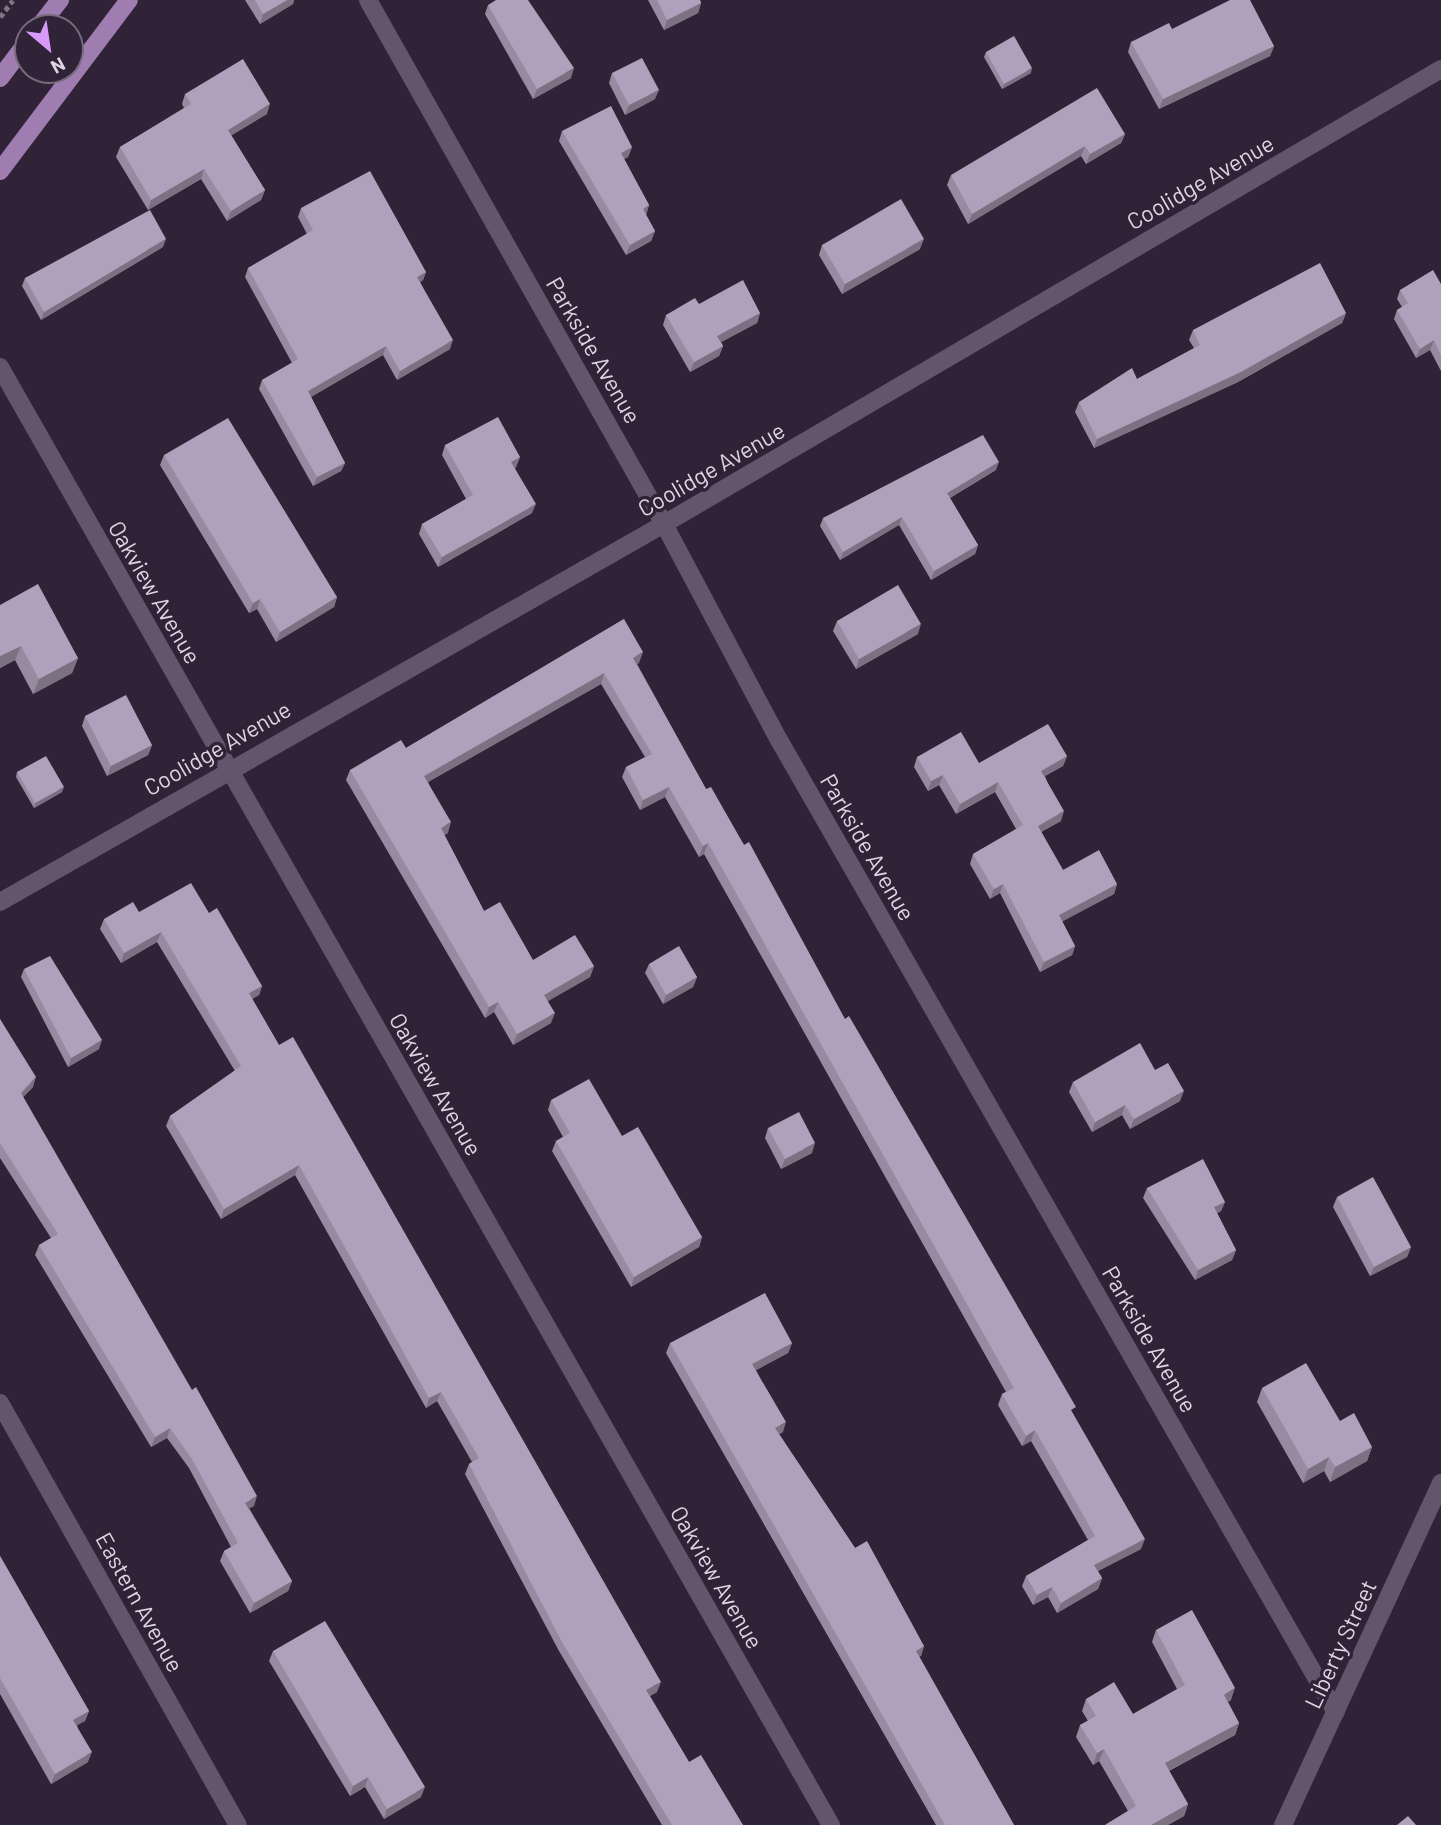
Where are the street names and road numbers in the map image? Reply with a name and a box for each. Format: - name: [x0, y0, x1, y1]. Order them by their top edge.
- street label: Coolidge Avenue: [1122, 129, 1278, 235]
- street label: Parkside Avenue: [541, 272, 647, 428]
- street label: Coolidge Avenue: [633, 416, 789, 522]
- street label: Oakview Avenue: [103, 516, 207, 668]
- street label: Coolidge Avenue: [139, 695, 295, 801]
- street label: Parkside Avenue: [815, 769, 921, 925]
- street label: Oakview Avenue: [384, 1008, 488, 1160]
- street label: Parkside Avenue: [1097, 1261, 1203, 1417]
- street label: Oakview Avenue: [665, 1501, 769, 1653]
- street label: Eastern Avenue: [90, 1527, 190, 1677]
- street label: Liberty Street: [1298, 1575, 1382, 1713]

